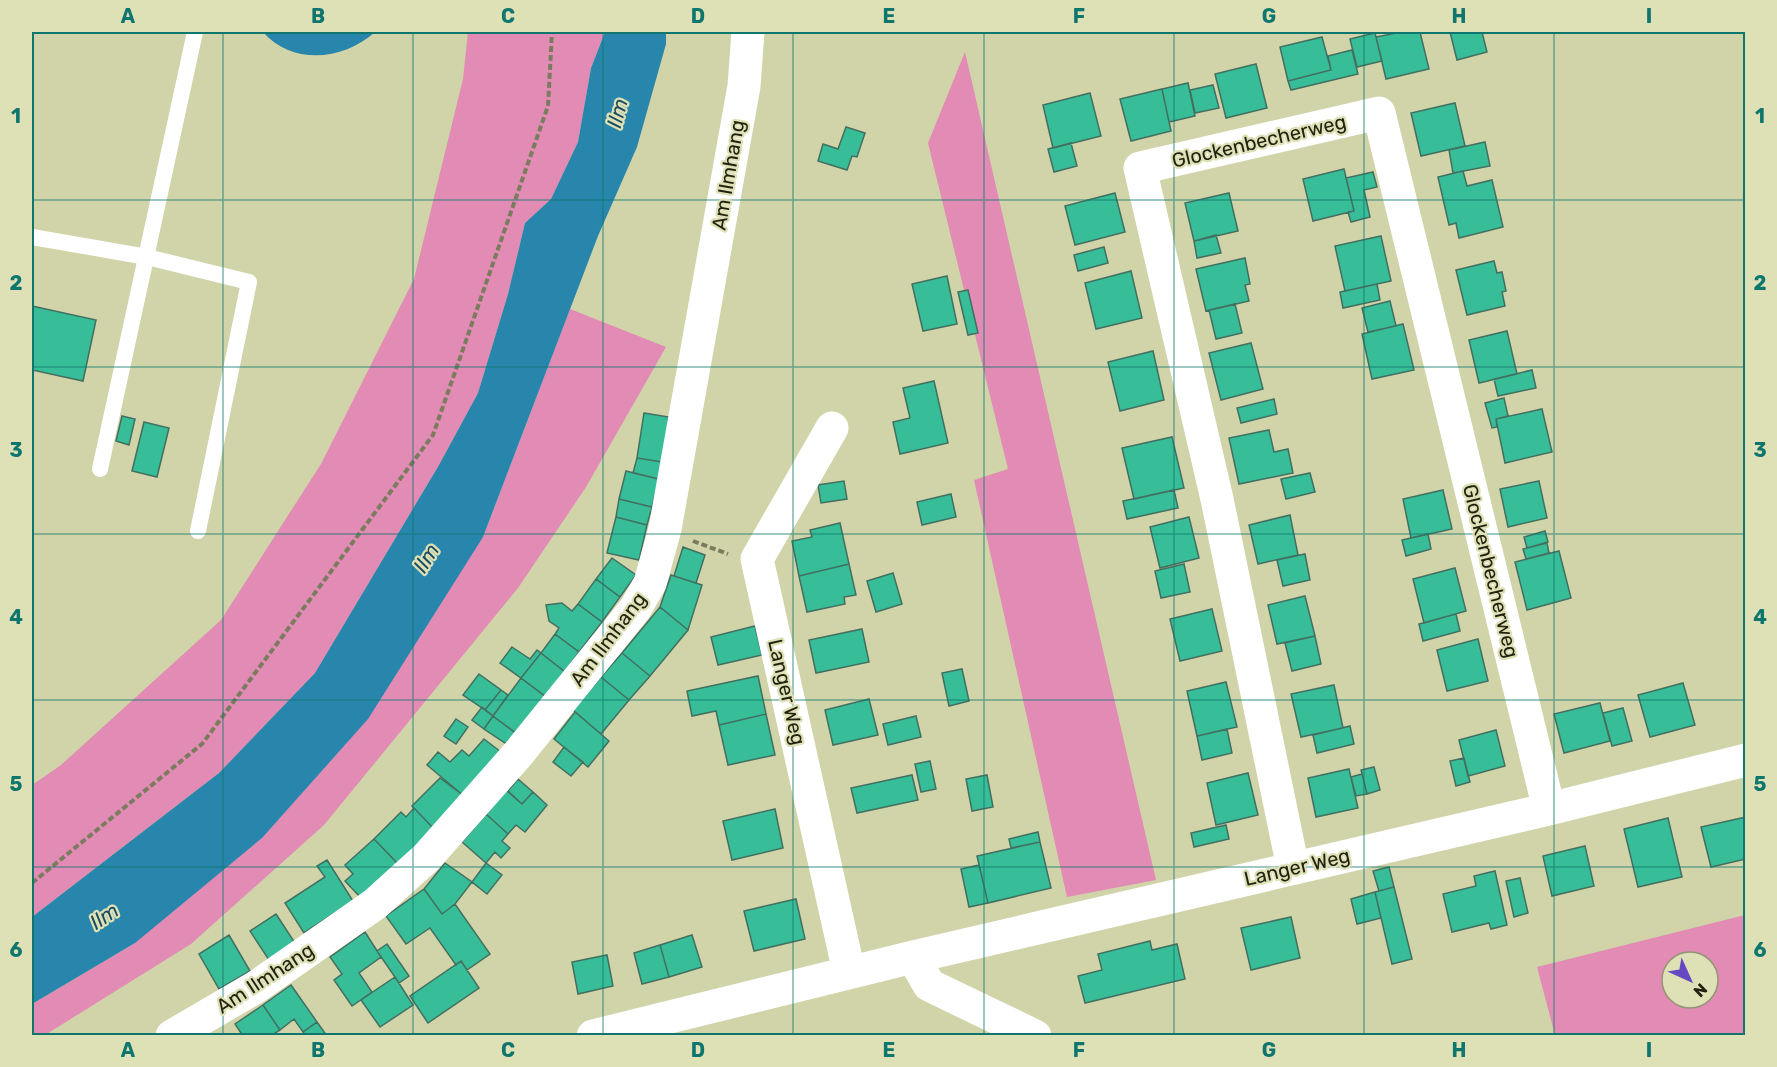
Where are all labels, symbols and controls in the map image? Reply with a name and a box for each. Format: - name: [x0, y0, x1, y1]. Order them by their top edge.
- text: A: [121, 4, 136, 28]
- text: B: [311, 4, 325, 28]
- text: C: [501, 4, 515, 28]
- text: D: [691, 4, 705, 28]
- text: E: [883, 4, 895, 28]
- text: F: [1073, 4, 1085, 28]
- text: G: [1262, 4, 1276, 28]
- text: H: [1452, 4, 1466, 28]
- text: I: [1646, 4, 1652, 28]
- water label: Ilm: [601, 95, 633, 131]
- text: 1: [11, 104, 21, 128]
- text: 1: [1755, 104, 1765, 128]
- street label: Glockenbecherweg: [1169, 109, 1349, 173]
- street label: Am Ilmhang: [707, 118, 749, 232]
- text: 2: [10, 271, 23, 295]
- text: 2: [1754, 271, 1767, 295]
- text: 3: [9, 438, 23, 462]
- text: 3: [1753, 438, 1767, 462]
- street label: Glockenbecherweg: [1458, 482, 1524, 660]
- water label: Ilm: [408, 539, 444, 577]
- street label: Am Ilmhang: [565, 587, 651, 691]
- text: 4: [9, 605, 23, 629]
- text: 4: [1753, 605, 1767, 629]
- street label: Langer Weg: [763, 637, 811, 747]
- text: 5: [10, 772, 23, 796]
- text: 5: [1754, 772, 1767, 796]
- street label: Langer Weg: [1242, 843, 1352, 891]
- water label: Ilm: [85, 897, 123, 935]
- text: 6: [9, 938, 23, 962]
- street label: Am Ilmhang: [212, 938, 318, 1018]
- text: 6: [1753, 938, 1767, 962]
- north arrow: [1660, 950, 1720, 1010]
- text: N: [1689, 979, 1711, 1001]
- text: A: [121, 1038, 136, 1062]
- text: B: [311, 1038, 325, 1062]
- text: C: [501, 1038, 515, 1062]
- text: D: [691, 1038, 705, 1062]
- text: E: [883, 1038, 895, 1062]
- text: F: [1073, 1038, 1085, 1062]
- text: G: [1262, 1038, 1276, 1062]
- text: H: [1452, 1038, 1466, 1062]
- text: I: [1646, 1038, 1652, 1062]

